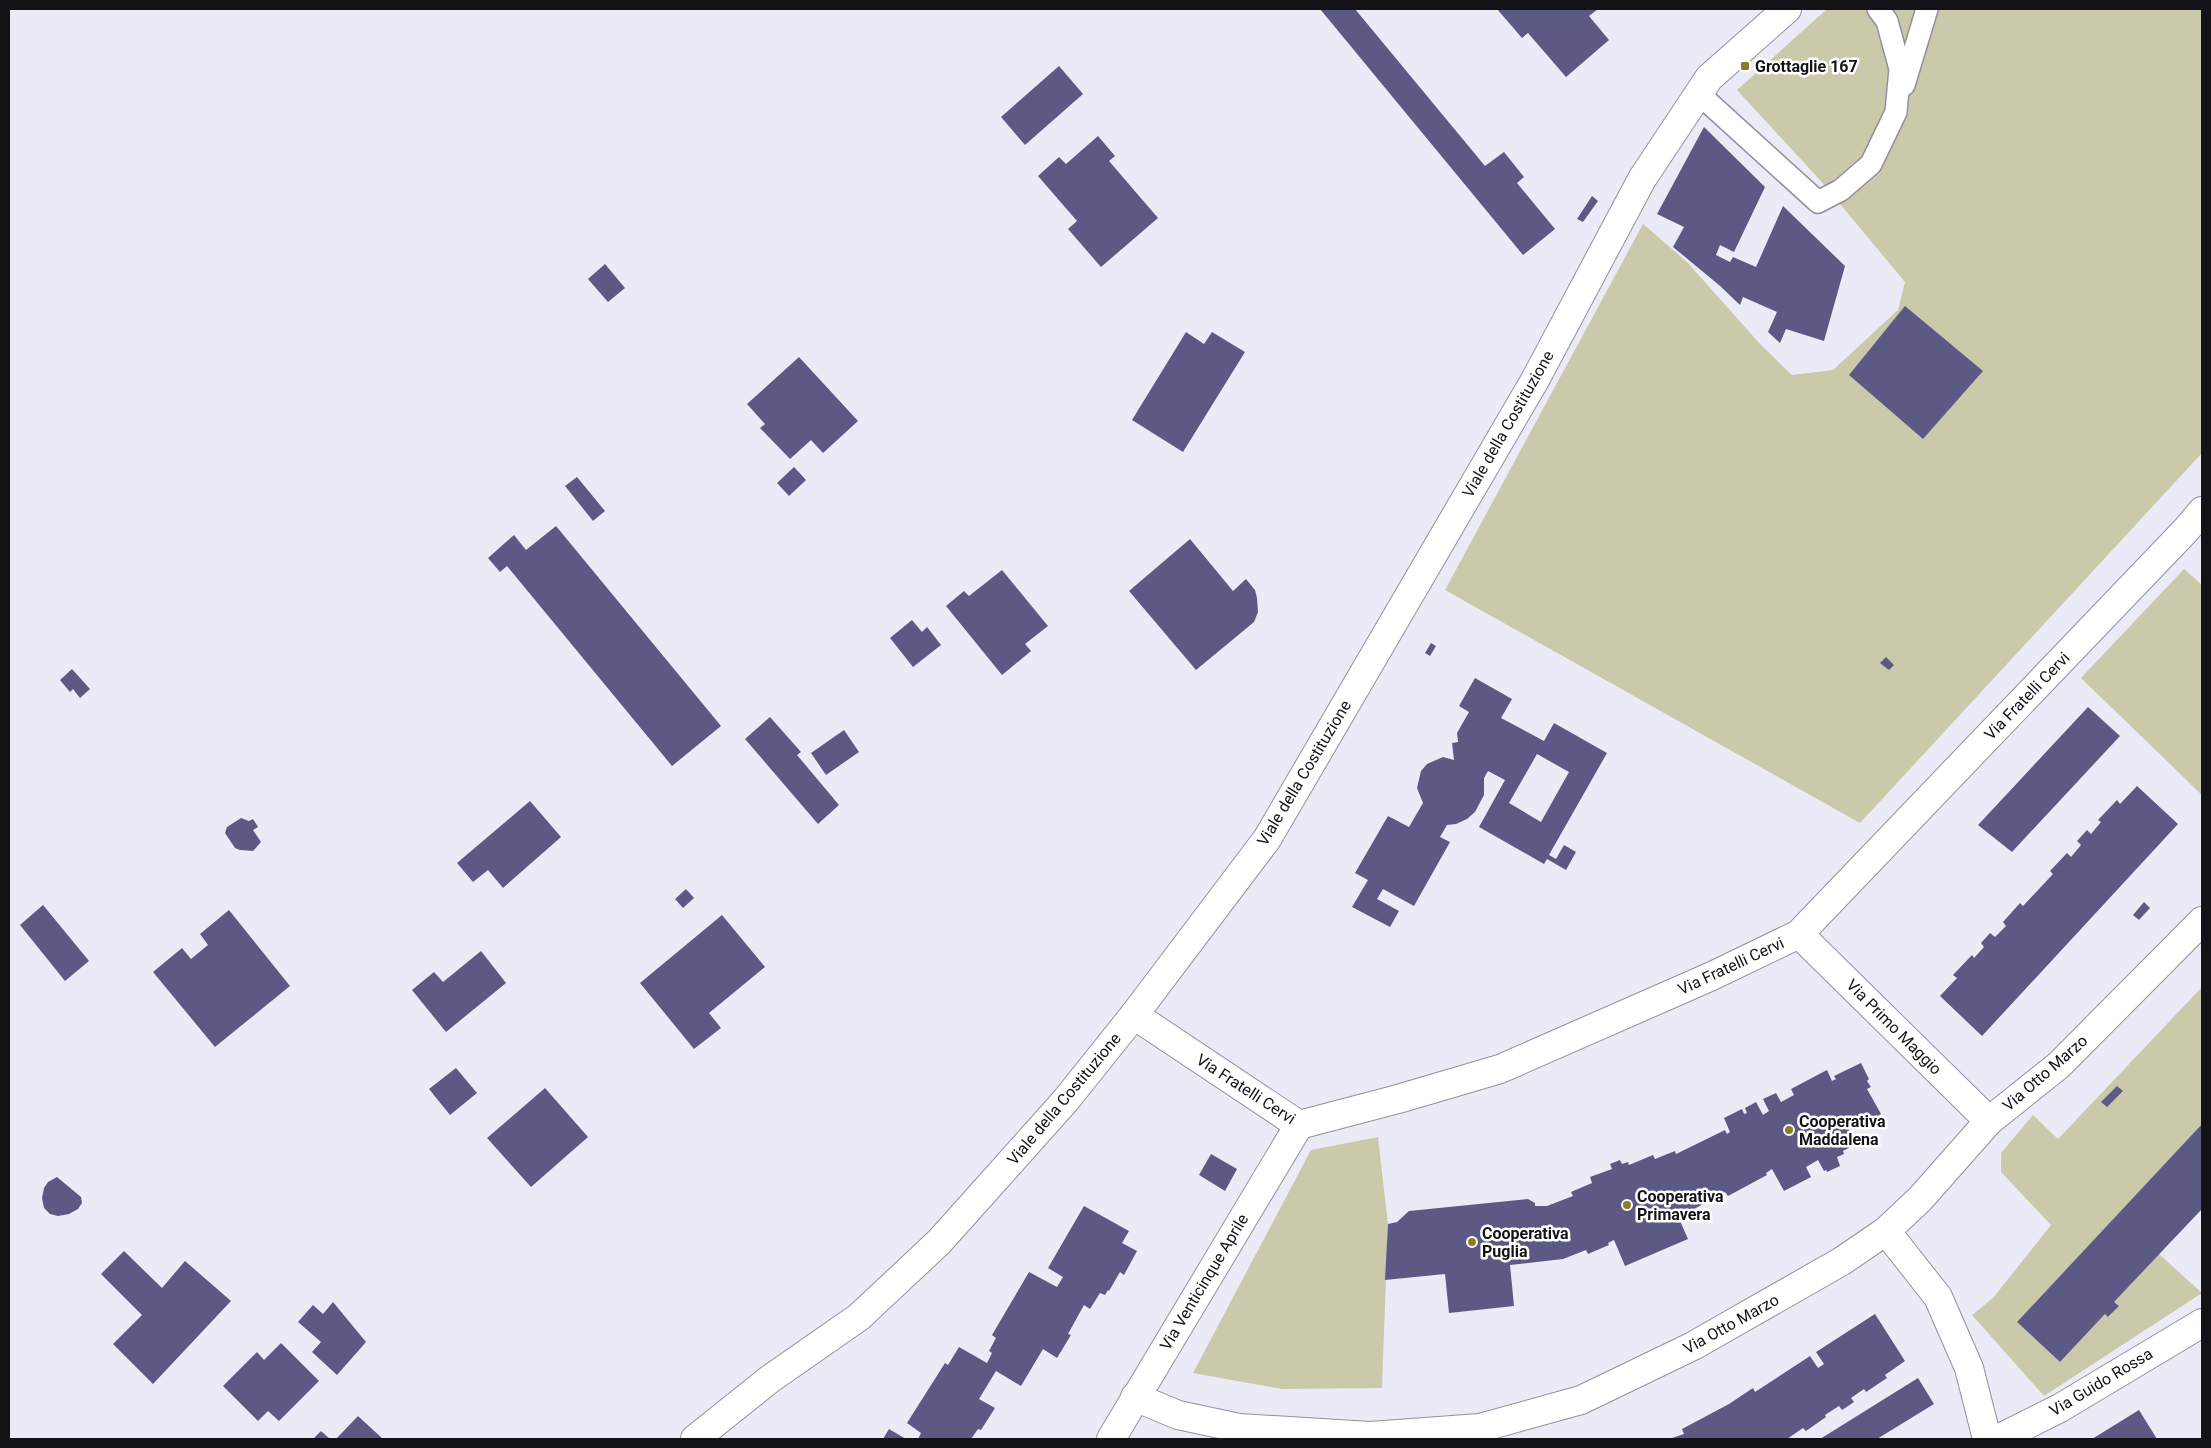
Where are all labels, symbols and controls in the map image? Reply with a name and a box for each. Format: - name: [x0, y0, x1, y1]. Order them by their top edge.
- place label: Grottaglie 167: [1755, 57, 1858, 76]
- marker: Grottaglie 167: [1739, 60, 1751, 72]
- street label: Viale della Costituzione: [1458, 347, 1558, 501]
- street label: Via Fratelli Cervi: [1980, 648, 2074, 744]
- street label: Viale della Costituzione: [1253, 697, 1355, 849]
- street label: Via Fratelli Cervi: [1675, 933, 1787, 999]
- street label: Via Primo Maggio: [1842, 975, 1946, 1079]
- street label: Viale della Costituzione: [1003, 1029, 1125, 1169]
- street label: Via Otto Marzo: [1999, 1031, 2091, 1115]
- street label: Via Fratelli Cervi: [1193, 1050, 1299, 1128]
- place label: Cooperativa Maddalena: [1799, 1112, 1886, 1149]
- marker: Cooperativa Maddalena: [1783, 1124, 1795, 1136]
- place label: Cooperativa Primavera: [1637, 1187, 1724, 1224]
- marker: Cooperativa Primavera: [1621, 1199, 1633, 1211]
- street label: Via Venticinque Aprile: [1156, 1210, 1252, 1354]
- place label: Cooperativa Puglia: [1482, 1224, 1569, 1261]
- marker: Cooperativa Puglia: [1466, 1236, 1478, 1248]
- street label: Via Otto Marzo: [1680, 1290, 1782, 1358]
- street label: Via Guido Rossa: [2046, 1344, 2156, 1420]

